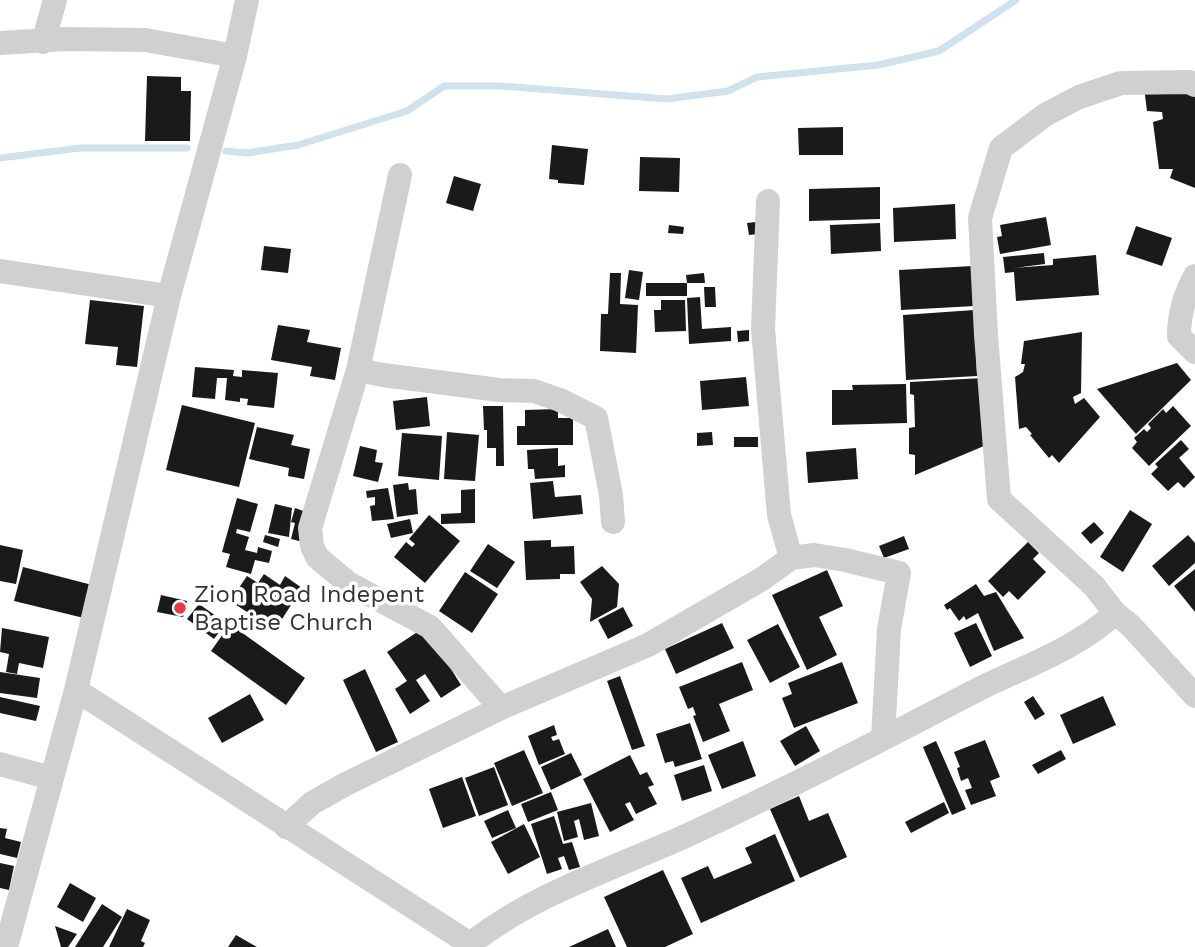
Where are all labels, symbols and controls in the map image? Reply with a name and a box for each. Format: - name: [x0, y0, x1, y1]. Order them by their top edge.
- place label: Zion Road Indepent Baptise Church: [194, 580, 424, 636]
- marker: Zion Road Indepent Baptise Church: [172, 600, 188, 616]

